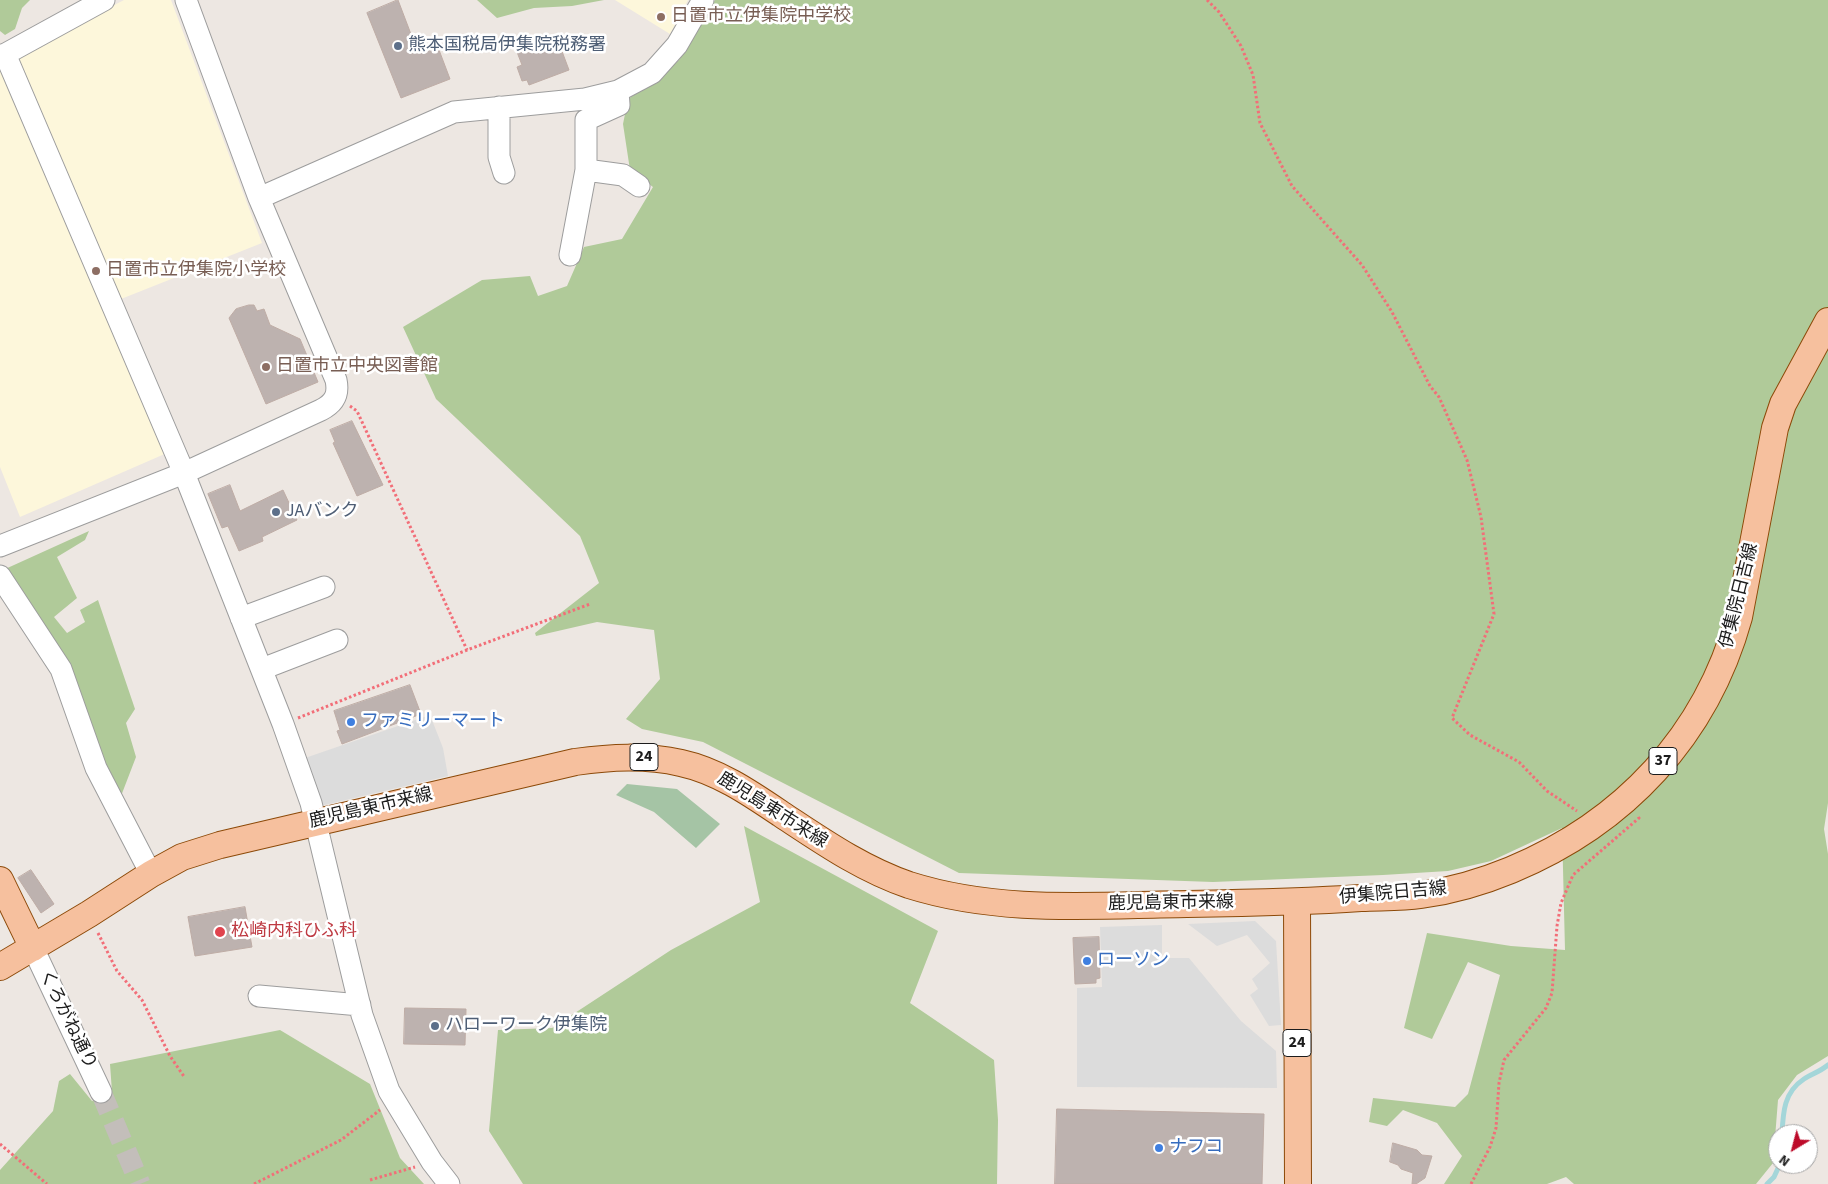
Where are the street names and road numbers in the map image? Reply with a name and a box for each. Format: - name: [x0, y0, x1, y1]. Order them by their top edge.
- street label: 伊集院日吉線: [1716, 541, 1764, 651]
- road number: 24: [630, 744, 658, 770]
- road number: 37: [1649, 748, 1677, 774]
- street label: 鹿児島東市来線: [713, 768, 831, 854]
- street label: 鹿児島東市来線: [307, 784, 435, 834]
- street label: 伊集院日吉線: [1338, 879, 1448, 909]
- street label: 鹿児島東市来線: [1108, 892, 1234, 916]
- street label: くろがね通り: [34, 967, 100, 1073]
- road number: 24: [1283, 1030, 1311, 1056]

